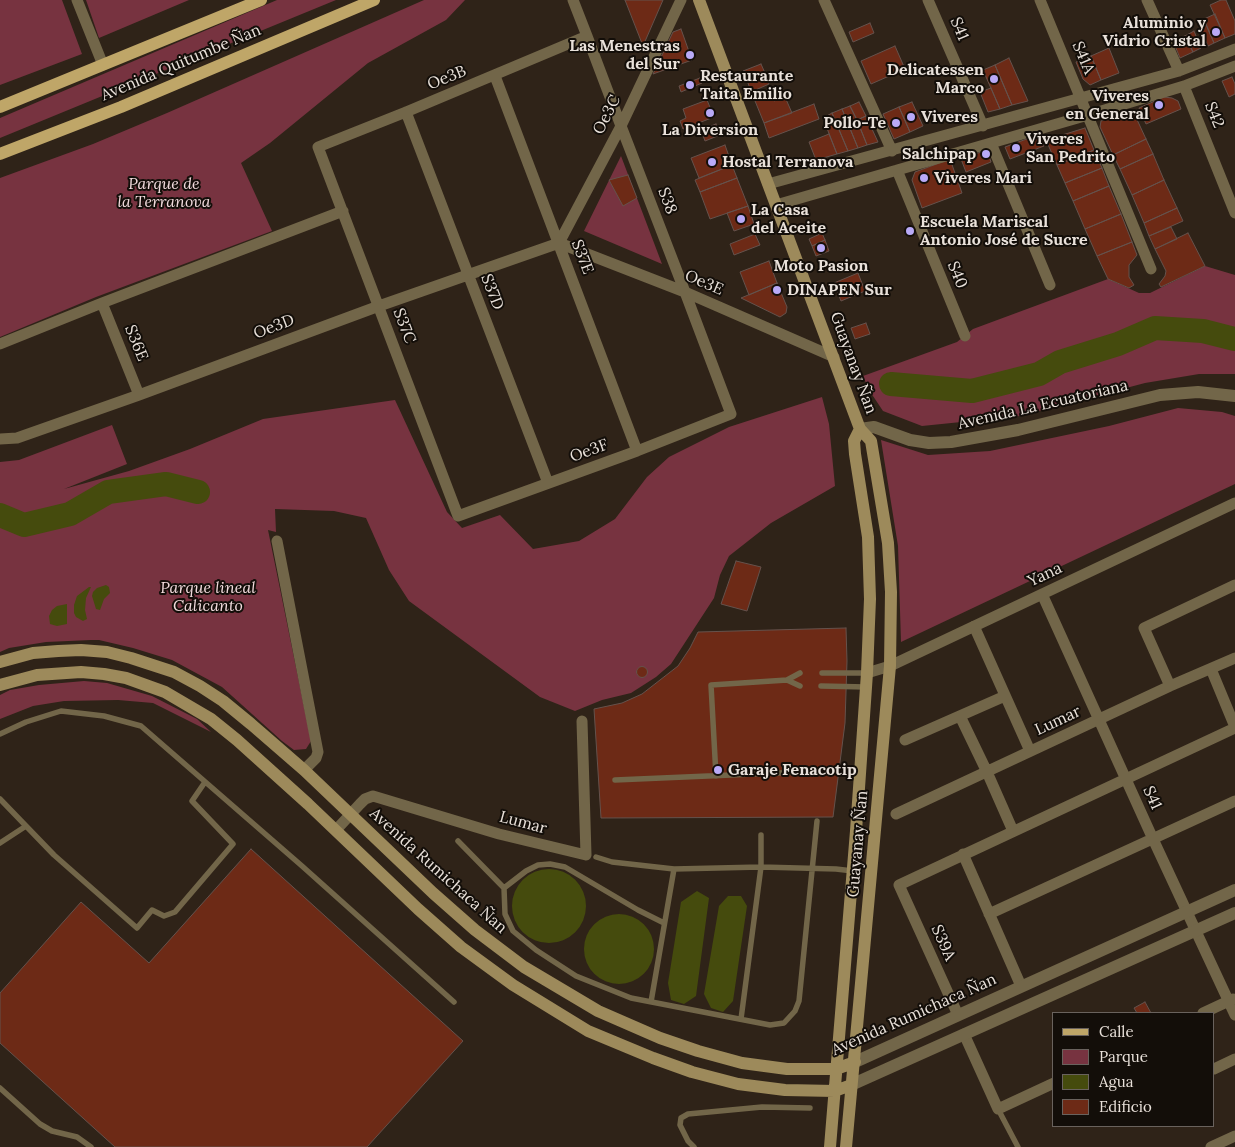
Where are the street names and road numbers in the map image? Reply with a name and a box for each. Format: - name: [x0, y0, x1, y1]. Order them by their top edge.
- street label: S41: [946, 14, 972, 44]
- street label: Avenida Quitumbe Ñan: [98, 21, 264, 105]
- street label: S41A: [1068, 39, 1098, 77]
- street label: Oe3B: [425, 62, 469, 94]
- street label: Oe3C: [589, 92, 625, 138]
- street label: S42: [1200, 99, 1228, 131]
- street label: S38: [653, 185, 681, 217]
- street label: S37E: [567, 237, 597, 277]
- street label: S40: [943, 259, 971, 291]
- street label: Oe3E: [682, 266, 726, 300]
- street label: S37D: [476, 271, 508, 313]
- street label: S37C: [389, 306, 419, 346]
- street label: Guayanay Ñan: [826, 309, 880, 417]
- street label: Oe3D: [251, 310, 297, 344]
- street label: S36E: [120, 322, 152, 364]
- street label: Avenida La Ecuatoriana: [956, 376, 1130, 434]
- street label: Oe3F: [567, 435, 611, 467]
- street label: Yana: [1025, 559, 1065, 591]
- street label: Lumar: [1032, 702, 1084, 740]
- street label: S41: [1138, 783, 1166, 813]
- street label: Guayanay Ñan: [844, 790, 872, 898]
- street label: Avenida Rumichaca Ñan: [365, 804, 511, 938]
- street label: Lumar: [497, 807, 549, 839]
- street label: S39A: [927, 922, 959, 964]
- street label: Avenida Rumichaca Ñan: [829, 970, 999, 1060]

